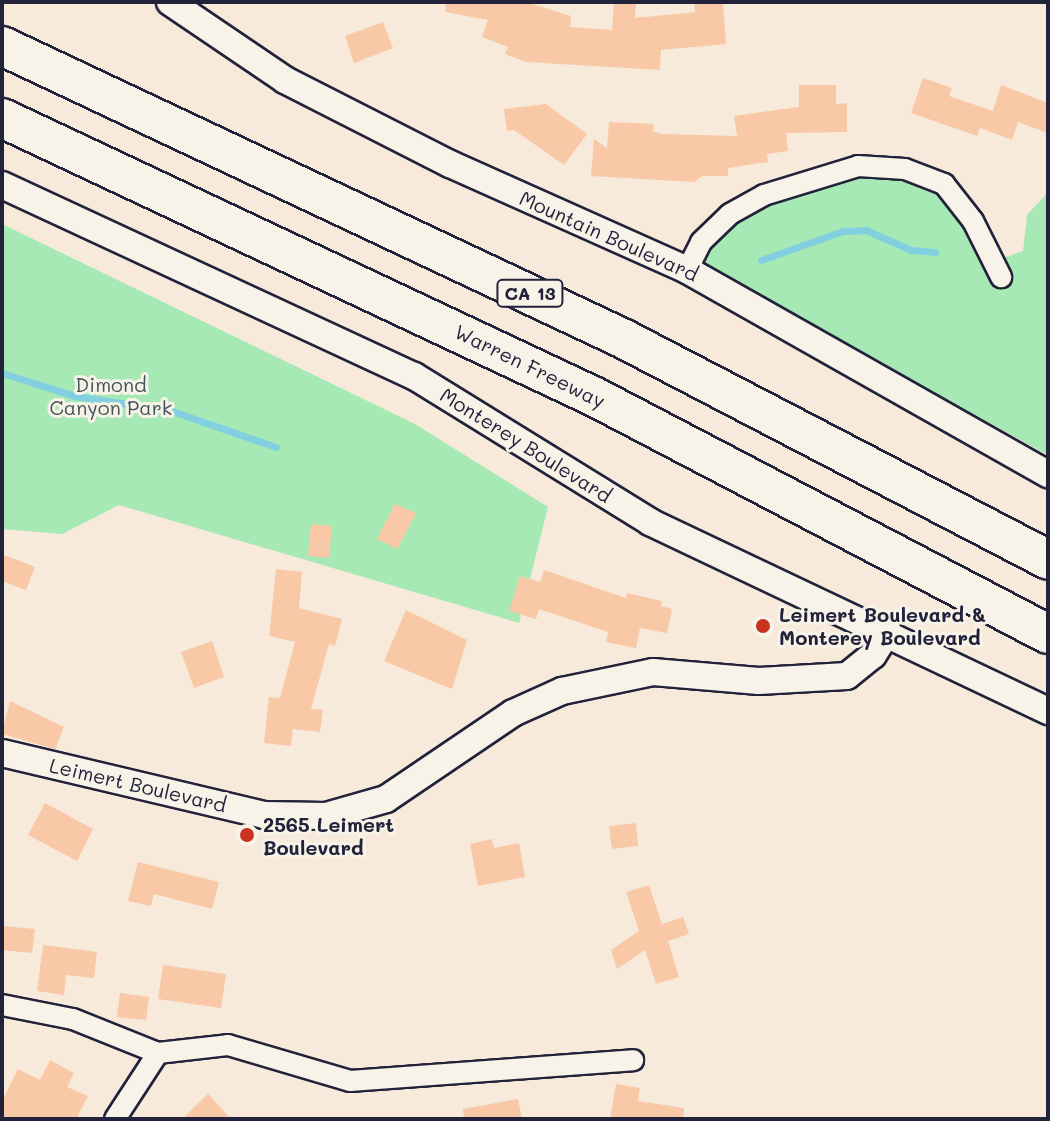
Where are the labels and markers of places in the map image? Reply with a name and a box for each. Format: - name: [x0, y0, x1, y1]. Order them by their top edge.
- place label: Leimert Boulevard & Monterey Boulevard: [779, 602, 986, 649]
- marker: Leimert Boulevard & Monterey Boulevard: [754, 617, 772, 635]
- place label: 2565 Leimert Boulevard: [263, 812, 394, 859]
- marker: 2565 Leimert Boulevard: [238, 826, 256, 844]

